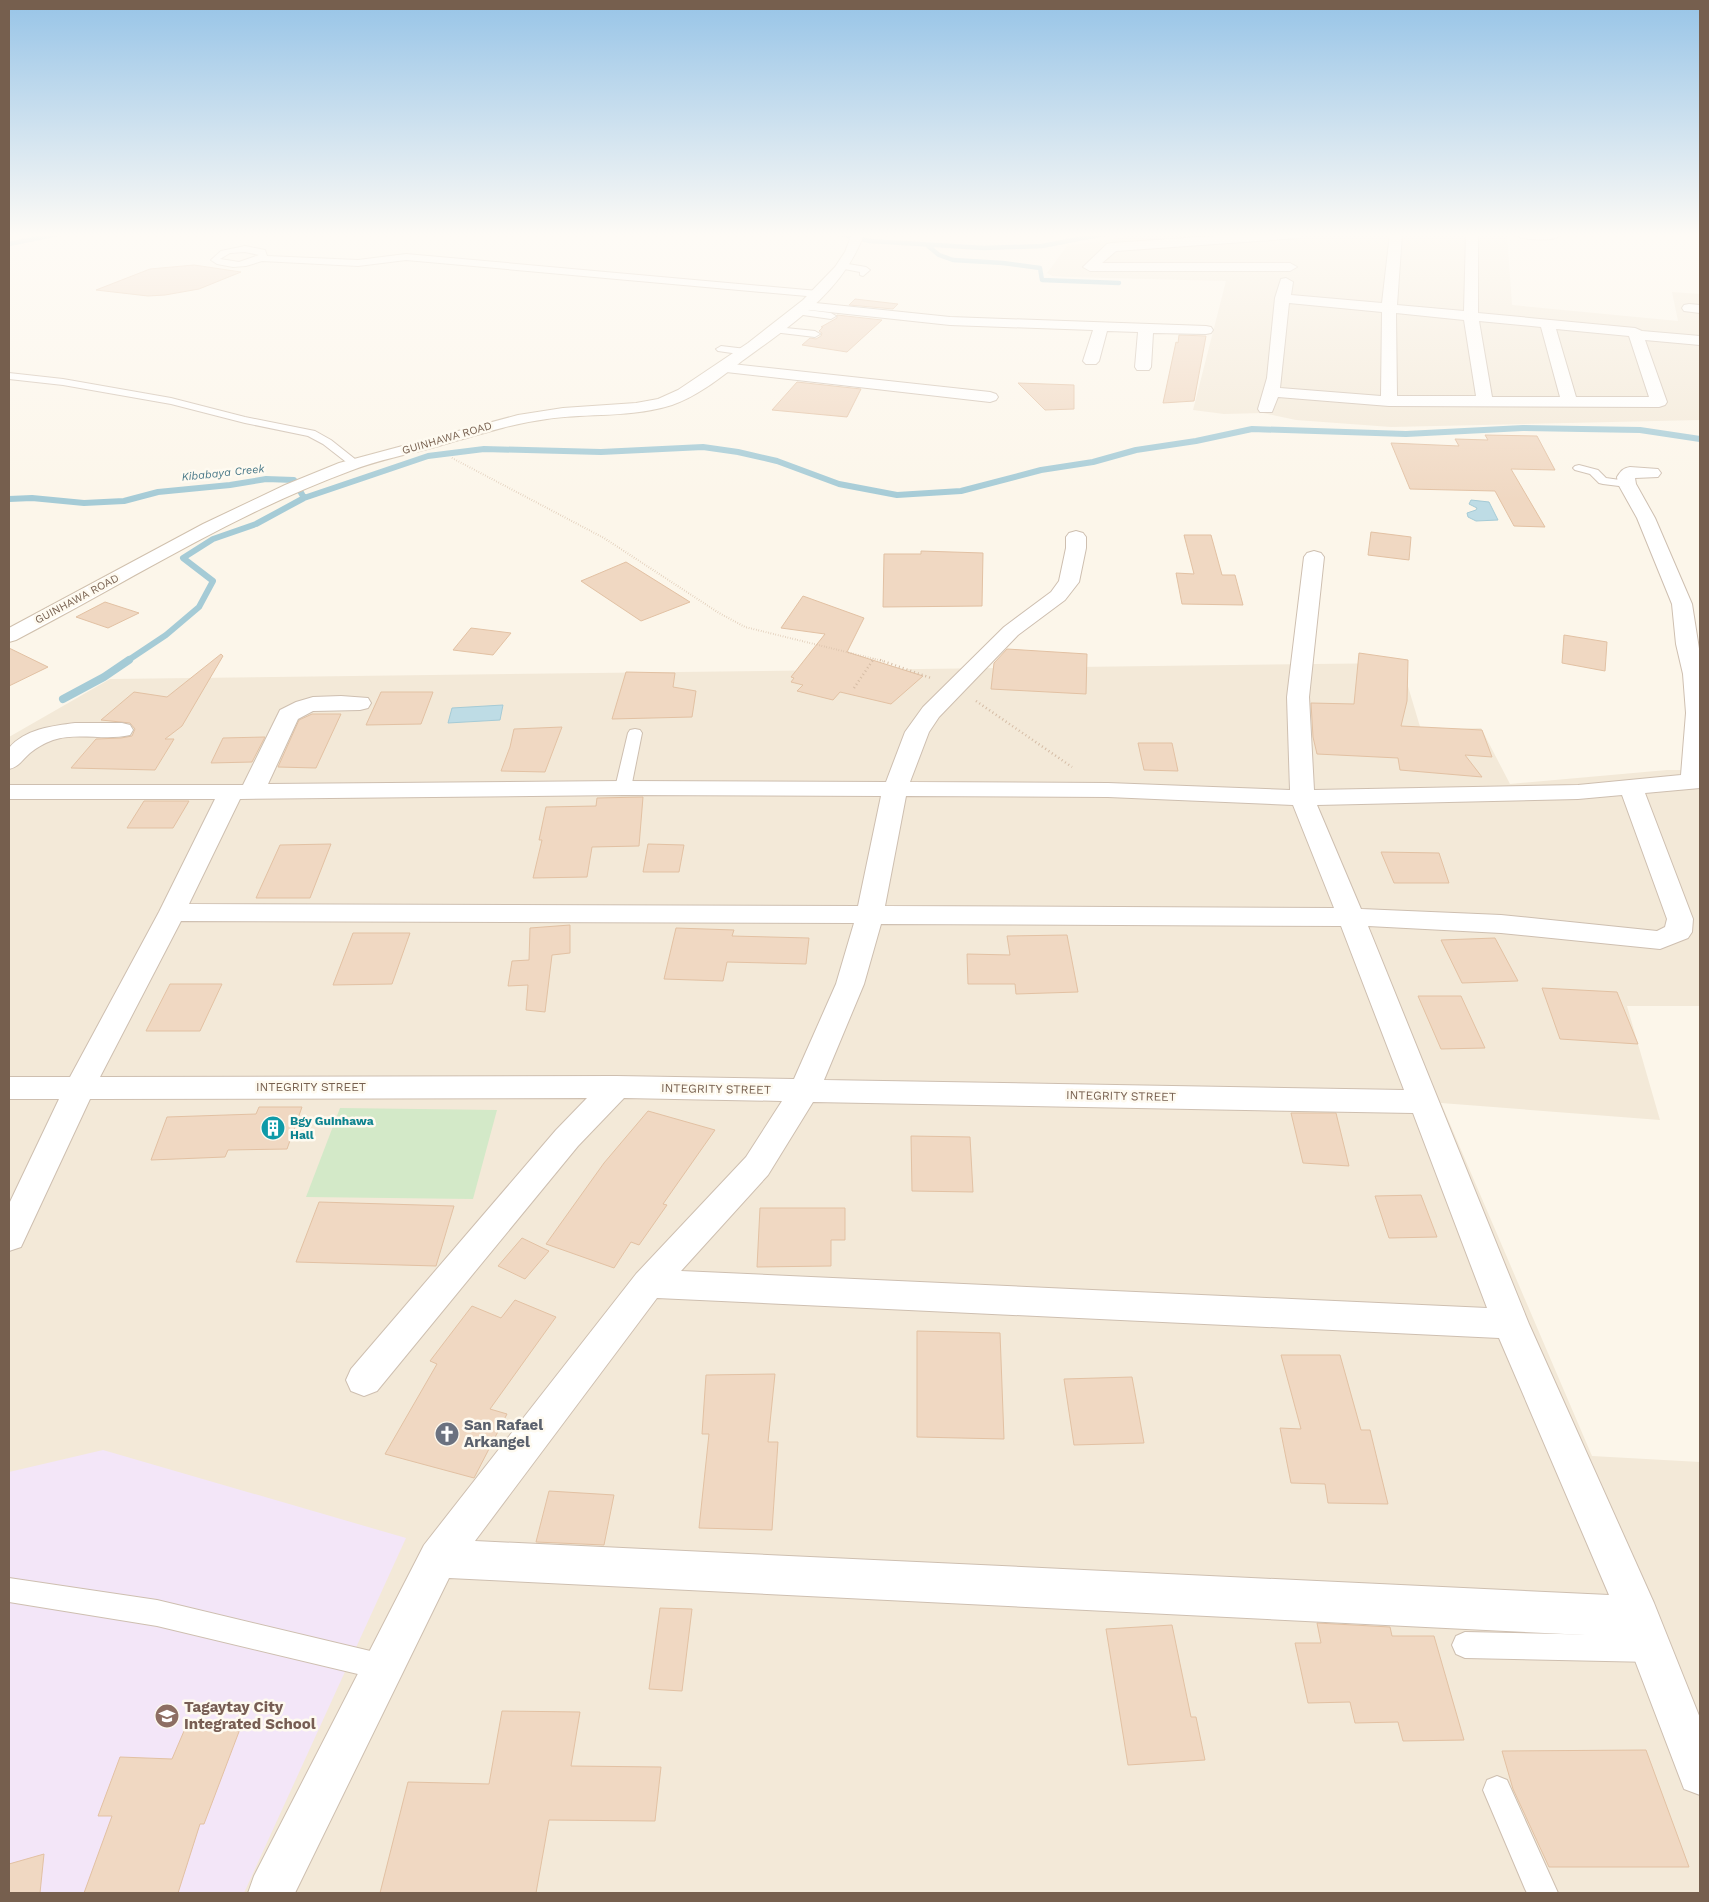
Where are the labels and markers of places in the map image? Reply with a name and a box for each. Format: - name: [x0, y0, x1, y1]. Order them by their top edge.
- place label: Bgy Guinhawa Hall: [290, 1114, 374, 1142]
- building icon: Bgy Guinhawa Hall: [260, 1115, 286, 1141]
- place label: San Rafael Arkangel: [464, 1416, 543, 1451]
- church icon: San Rafael Arkangel: [434, 1421, 460, 1447]
- place label: Tagaytay City Integrated School: [184, 1698, 316, 1733]
- school or university icon: Tagaytay City Integrated School: [154, 1703, 180, 1729]

